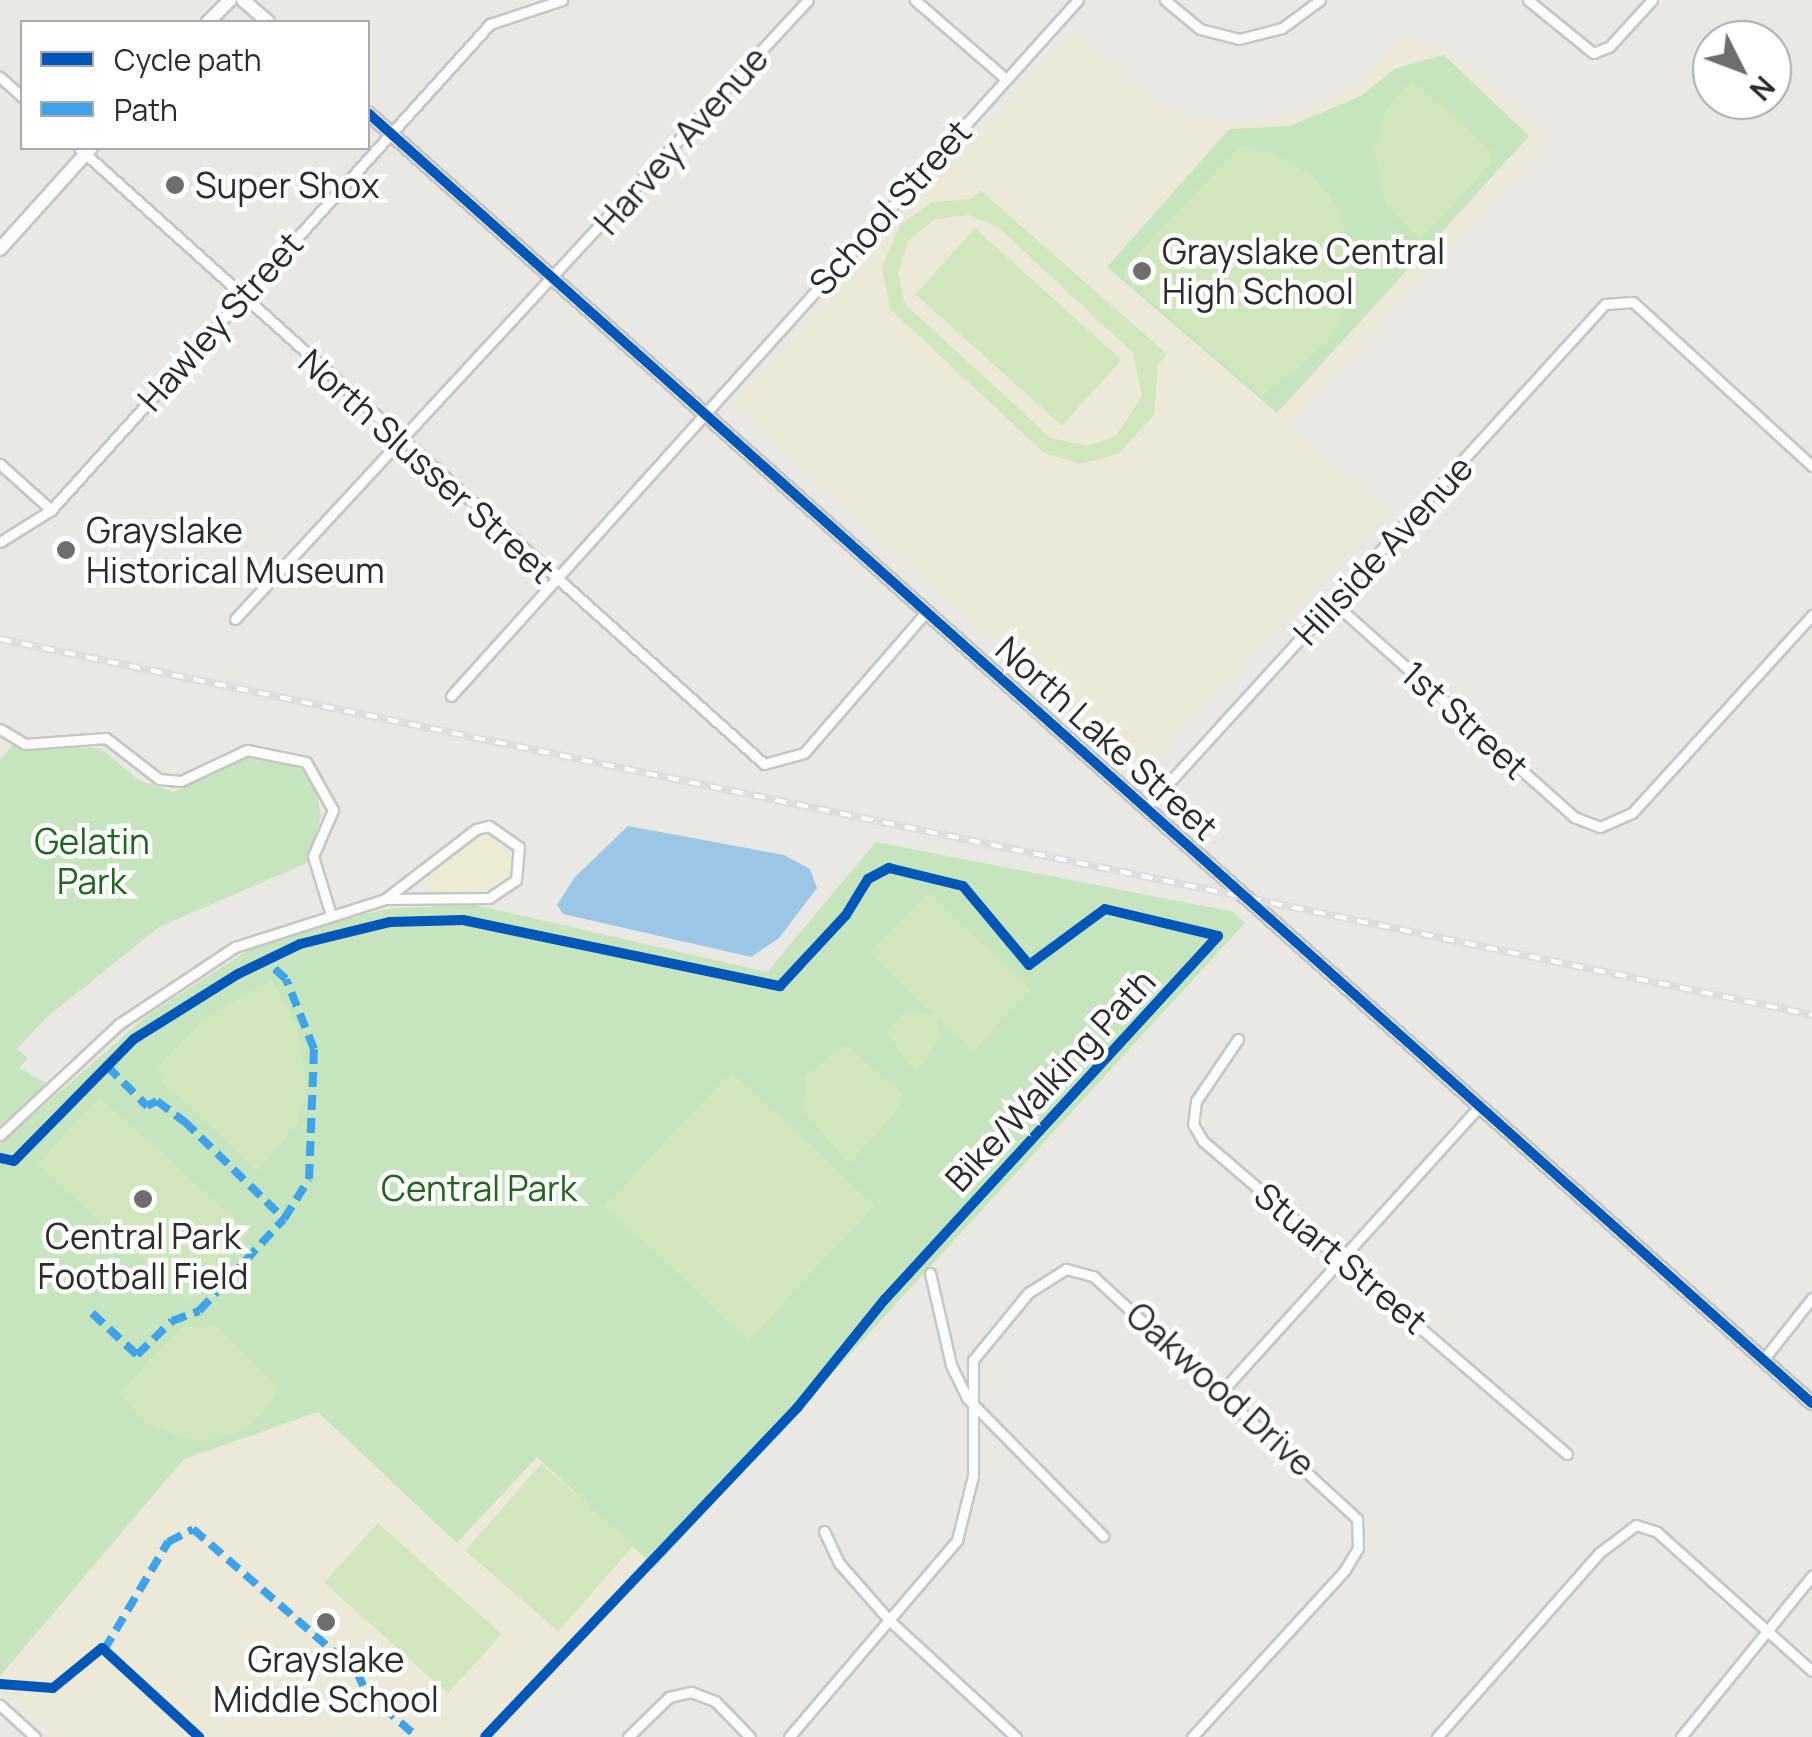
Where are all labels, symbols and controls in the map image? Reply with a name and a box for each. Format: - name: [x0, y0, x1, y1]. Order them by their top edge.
- legend: [20, 20, 370, 150]
- north arrow: [1692, 20, 1792, 120]
- street label: Harvey Avenue: [586, 37, 776, 243]
- text: Cycle path: [114, 39, 262, 80]
- text: N: [1742, 69, 1784, 109]
- text: Path: [114, 89, 178, 130]
- street label: School Street: [800, 111, 980, 303]
- place label: Super Shox: [195, 164, 379, 206]
- marker: Super Shox: [164, 174, 186, 196]
- street label: Hawley Street: [129, 223, 311, 419]
- place label: Grayslake Central High School: [1162, 230, 1445, 312]
- marker: Grayslake Central High School: [1131, 260, 1153, 282]
- street label: North Slusser Street: [291, 340, 563, 592]
- street label: Hillside Avenue: [1285, 447, 1481, 653]
- place label: Grayslake Historical Museum: [86, 509, 385, 591]
- marker: Grayslake Historical Museum: [55, 539, 77, 561]
- street label: North Lake Street: [988, 627, 1226, 849]
- street label: 1st Street: [1393, 652, 1537, 788]
- park label: Gelatin Park: [34, 820, 150, 902]
- street label: Bike/Walking Path: [936, 960, 1164, 1200]
- park label: Central Park: [381, 1167, 577, 1209]
- street label: Stuart Street: [1246, 1174, 1436, 1342]
- marker: Central Park Football Field: [132, 1188, 154, 1210]
- place label: Central Park Football Field: [37, 1215, 249, 1297]
- street label: Oakwood Drive: [1118, 1293, 1324, 1485]
- marker: Grayslake Middle School: [315, 1611, 337, 1633]
- place label: Grayslake Middle School: [213, 1638, 439, 1720]

